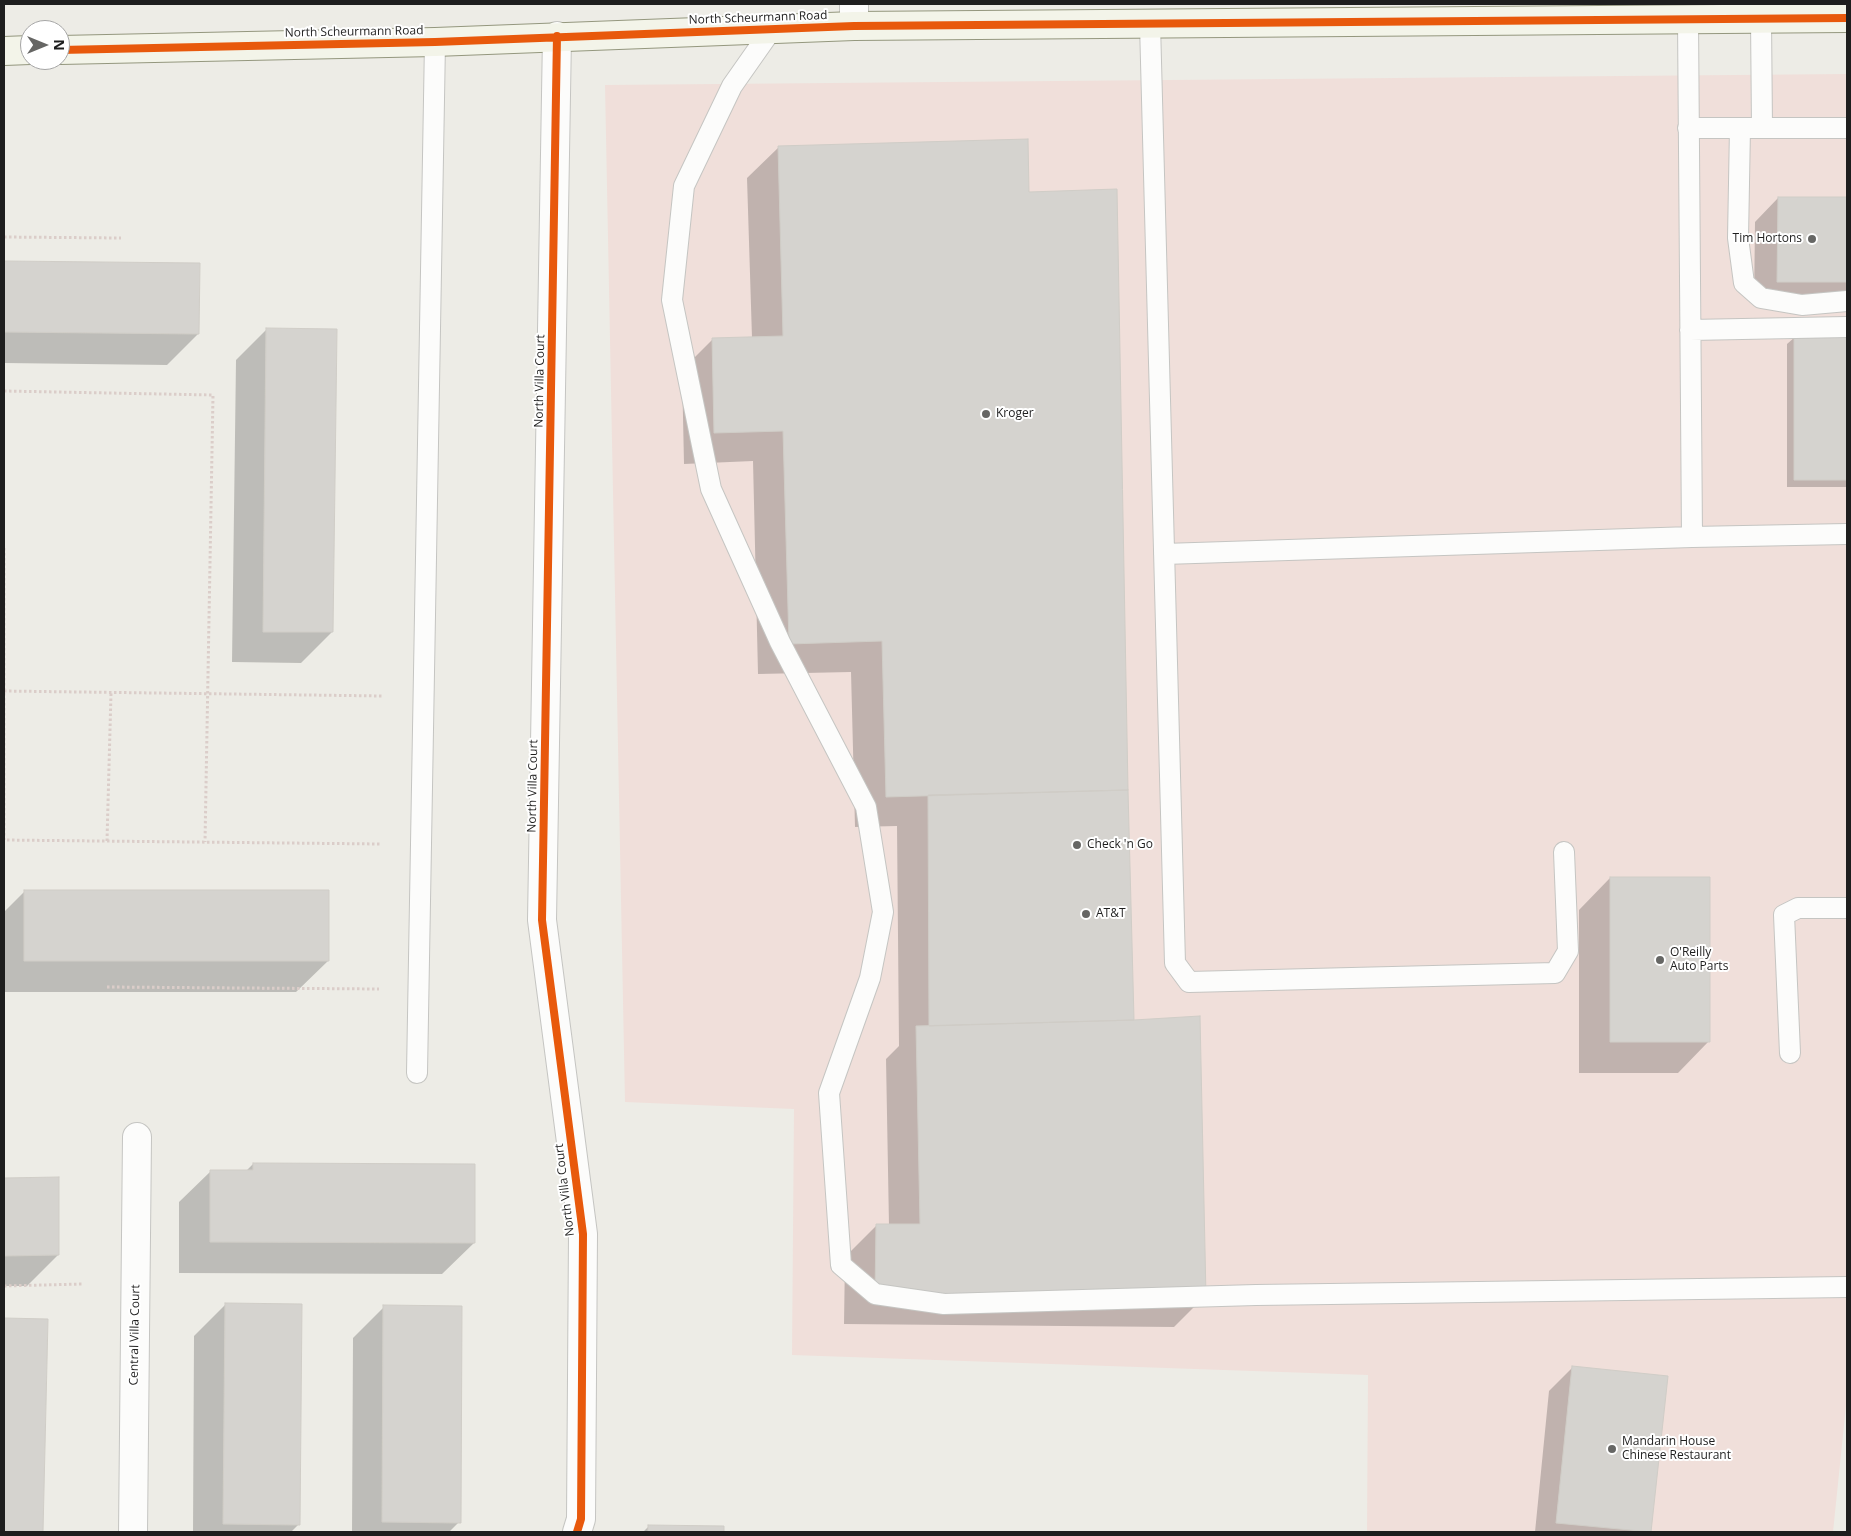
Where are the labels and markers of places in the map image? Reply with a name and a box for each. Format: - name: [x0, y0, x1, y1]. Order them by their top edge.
- place label: Tim Hortons: [1733, 232, 1802, 246]
- marker: Tim Hortons: [1806, 233, 1818, 245]
- place label: Kroger: [996, 407, 1034, 421]
- marker: Kroger: [980, 408, 992, 420]
- place label: Check 'n Go: [1087, 838, 1153, 852]
- marker: Check 'n Go: [1071, 839, 1083, 851]
- place label: AT&T: [1096, 907, 1126, 921]
- marker: AT&T: [1080, 908, 1092, 920]
- place label: O'Reilly Auto Parts: [1670, 946, 1728, 974]
- marker: O'Reilly Auto Parts: [1654, 954, 1666, 966]
- place label: Mandarin House Chinese Restaurant: [1622, 1435, 1731, 1463]
- marker: Mandarin House Chinese Restaurant: [1606, 1443, 1618, 1455]

